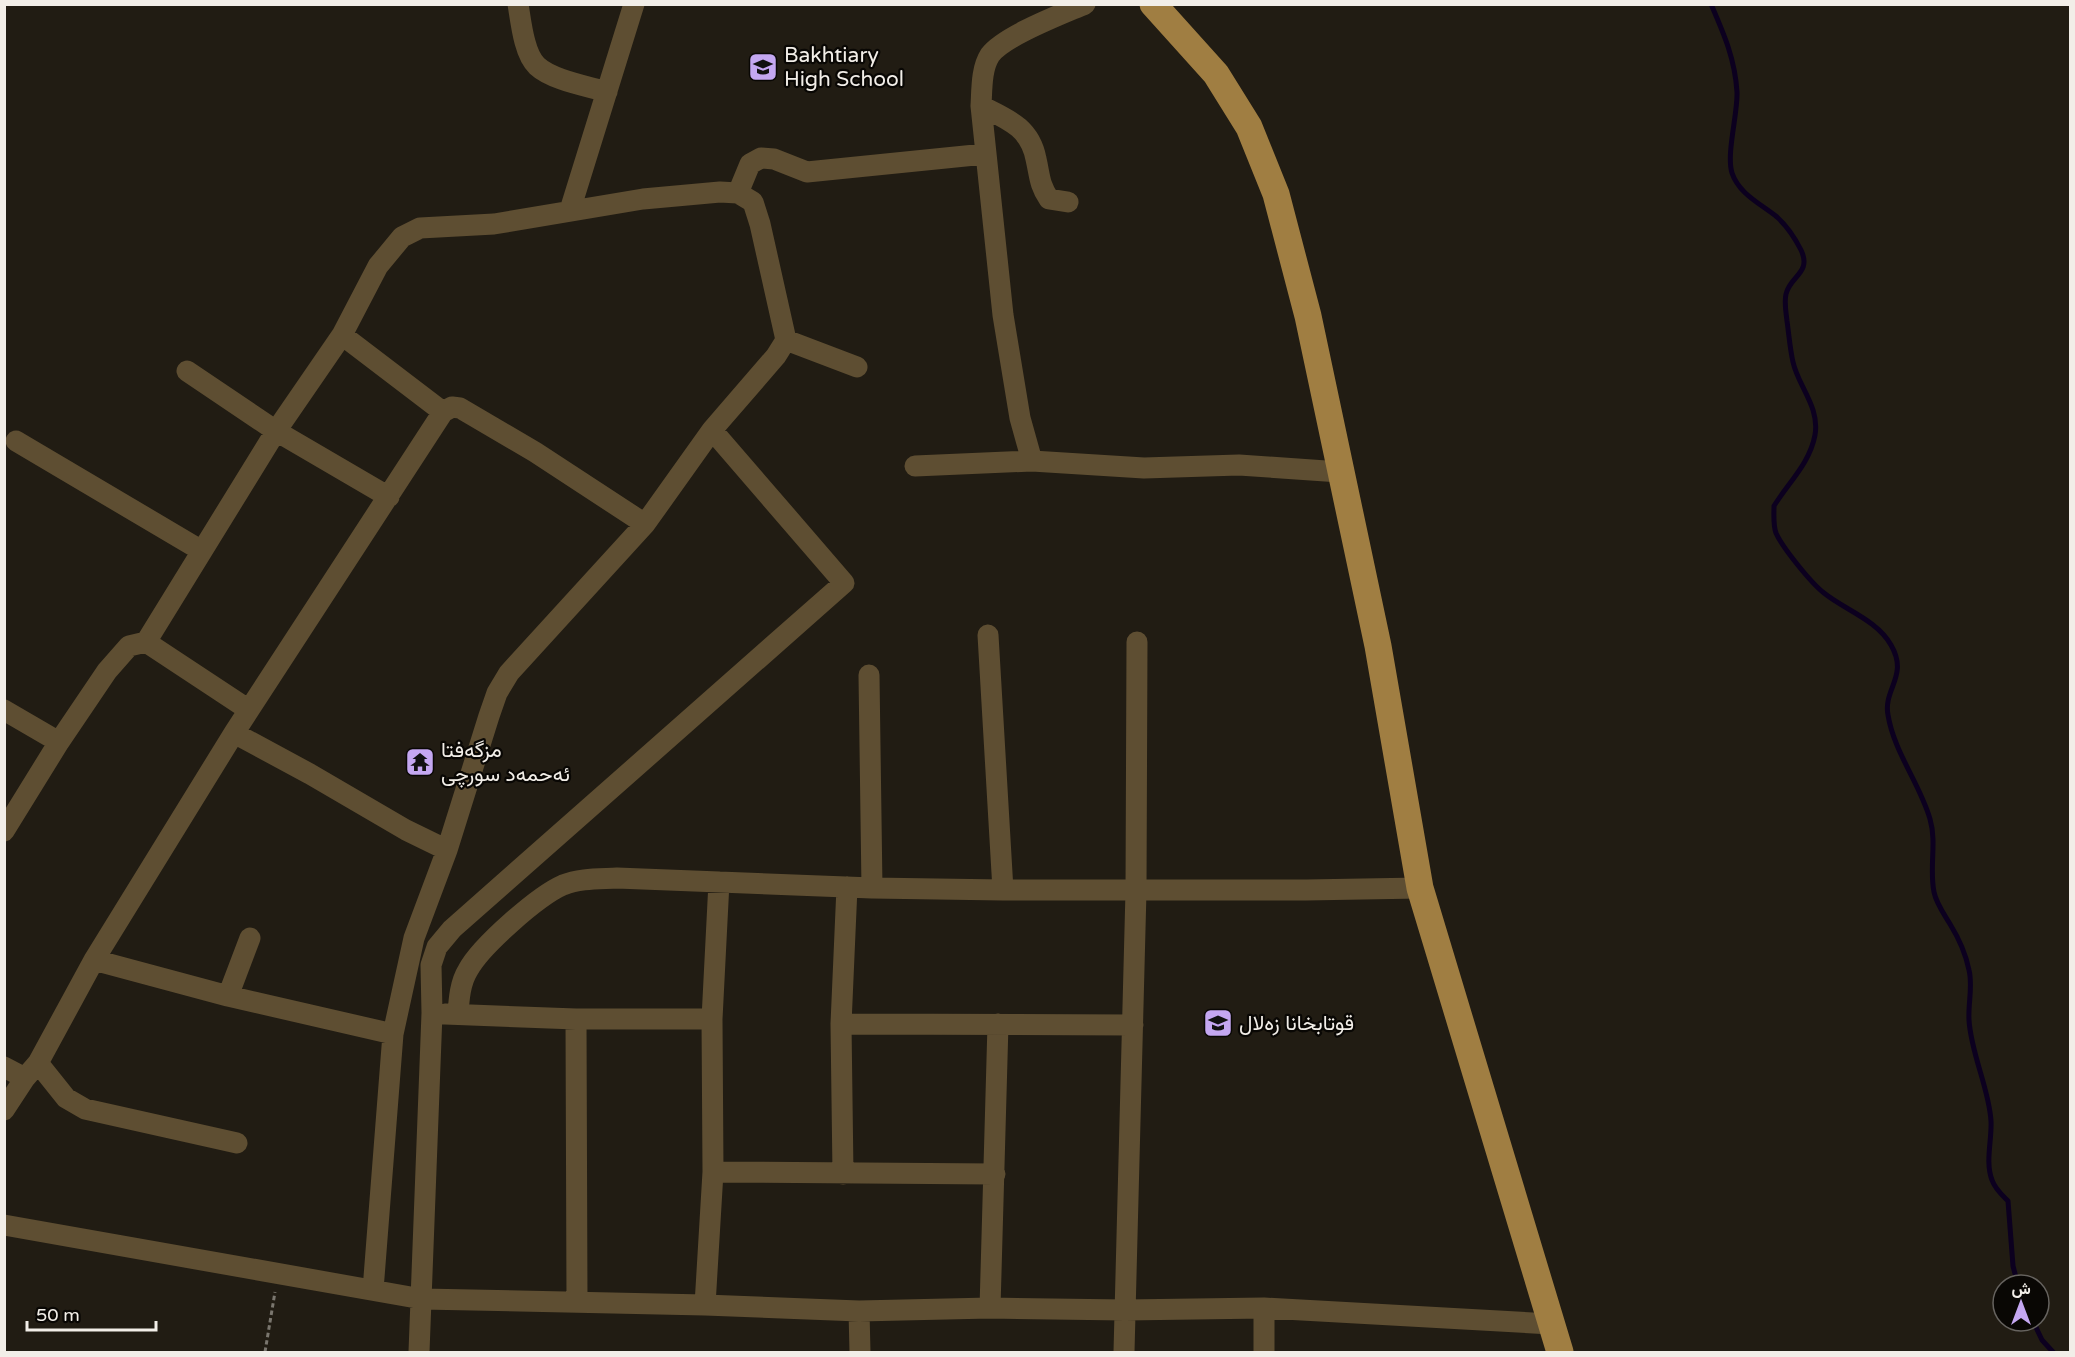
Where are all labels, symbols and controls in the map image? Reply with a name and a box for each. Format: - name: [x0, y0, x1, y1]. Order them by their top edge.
- place label: Bakhtiary High School: [784, 43, 904, 92]
- school or university icon: Bakhtiary High School: [747, 51, 779, 83]
- place label: مزگەفتا ئەحمەد سورچی: [441, 738, 570, 788]
- temple icon: مزگەفتا ئەحمەد سورچی: [404, 746, 436, 778]
- school or university icon: قوتابخانا زەلال: [1202, 1007, 1234, 1039]
- place label: قوتابخانا زەلال: [1239, 1011, 1354, 1036]
- north arrow: [1991, 1273, 2051, 1333]
- text: ش: [2011, 1279, 2031, 1299]
- scale bar: [27, 1294, 156, 1332]
- text: 50 m: [36, 1304, 80, 1326]

